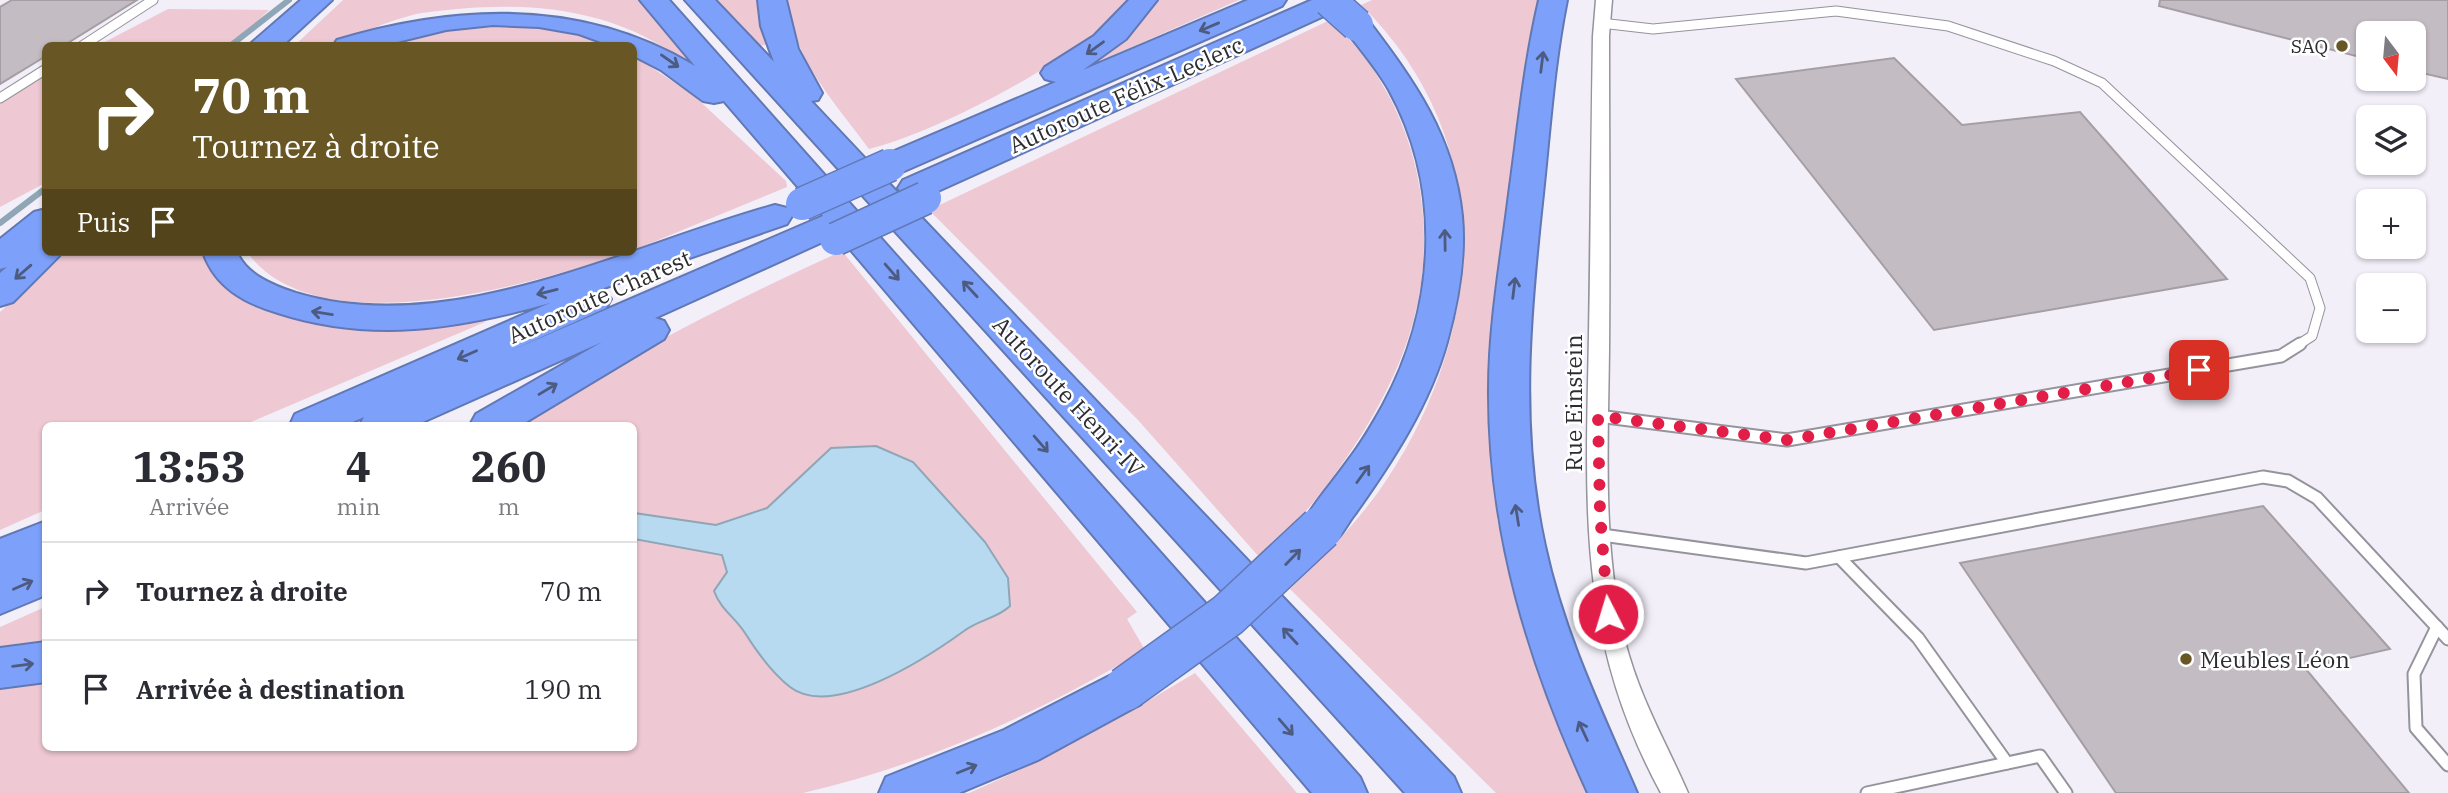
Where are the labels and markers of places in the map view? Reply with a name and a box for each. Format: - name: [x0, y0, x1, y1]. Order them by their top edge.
- place label: SAQ: [2291, 34, 2328, 58]
- marker: SAQ: [2334, 38, 2350, 54]
- pin: [2169, 340, 2229, 400]
- place label: Meubles Léon: [2200, 644, 2350, 674]
- marker: Meubles Léon: [2178, 651, 2194, 667]

